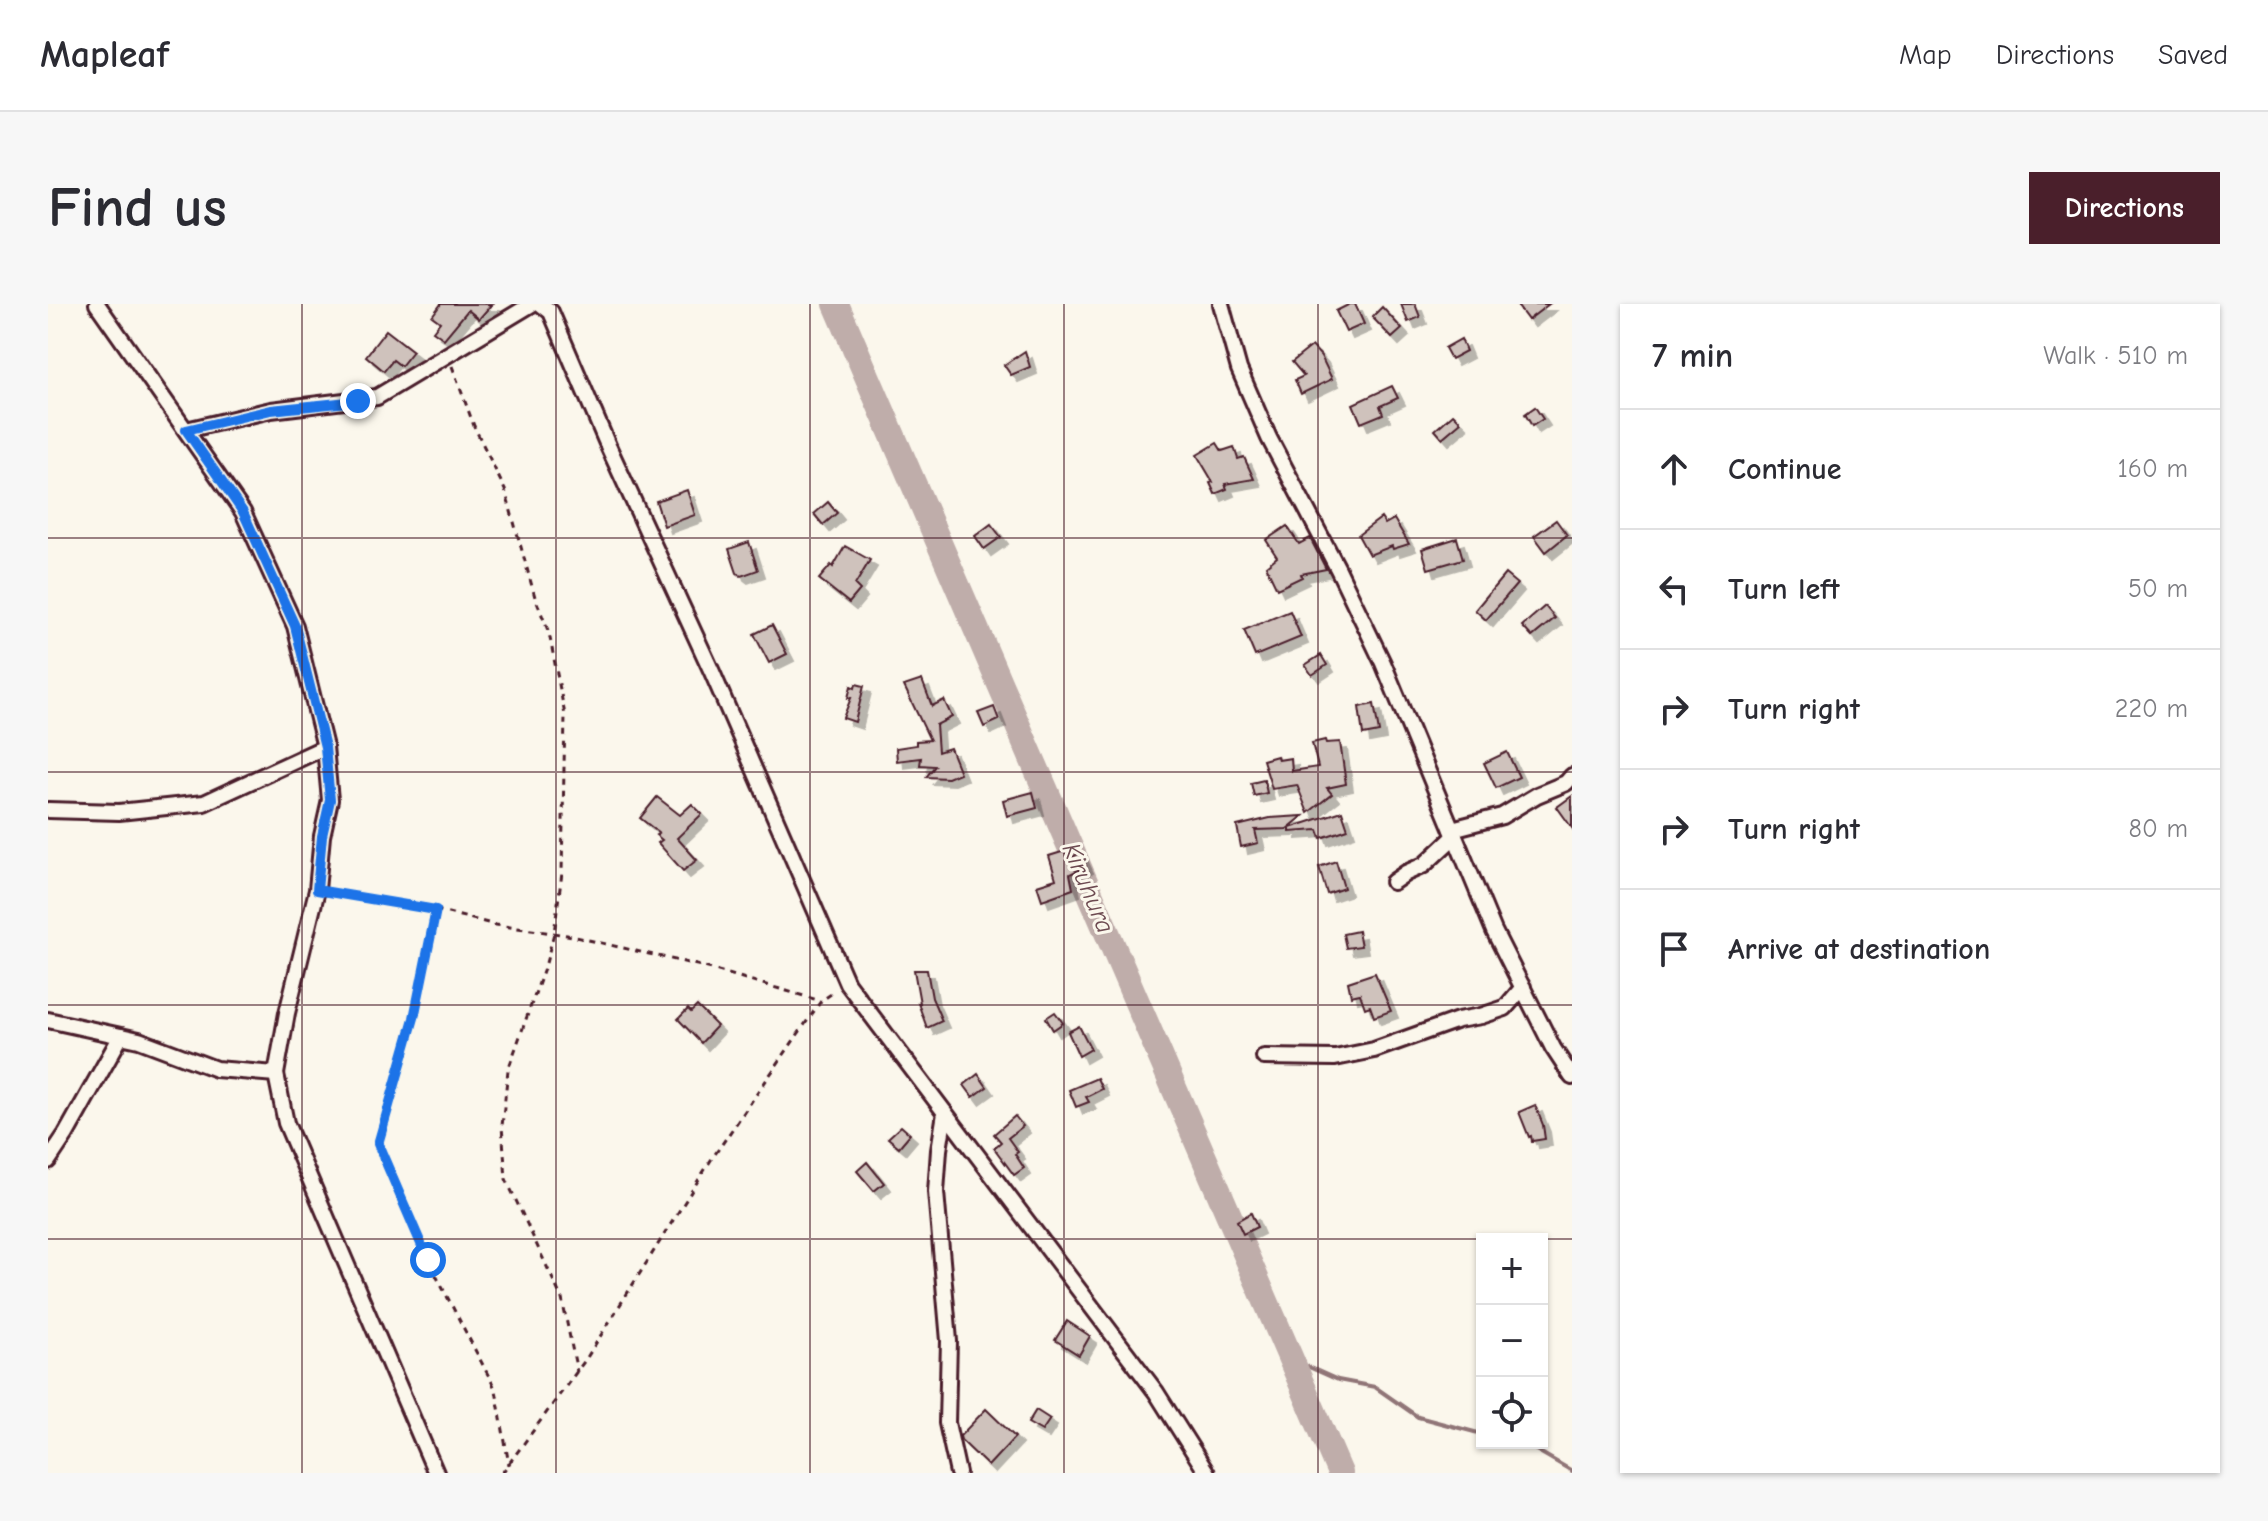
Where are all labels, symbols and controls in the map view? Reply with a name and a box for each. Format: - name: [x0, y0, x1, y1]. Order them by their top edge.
- text: Mapleaf: [40, 33, 169, 77]
- text: Map: [1899, 39, 1952, 71]
- text: Directions: [1996, 39, 2114, 71]
- text: Saved: [2158, 39, 2228, 71]
- button: Directions: [2029, 172, 2220, 244]
- text: Find us: [48, 176, 227, 240]
- text: 7 min: [1652, 336, 1733, 376]
- text: Walk · 510 m: [2043, 341, 2188, 371]
- route end: [340, 383, 376, 419]
- icon: ahead: [1652, 447, 1696, 491]
- text: Continue: [1728, 452, 1842, 487]
- text: 160 m: [2118, 454, 2188, 484]
- icon: left: [1652, 567, 1696, 611]
- text: Turn left: [1728, 572, 1840, 607]
- text: 50 m: [2128, 574, 2188, 604]
- icon: right: [1652, 687, 1696, 731]
- text: Turn right: [1728, 692, 1860, 727]
- text: 220 m: [2115, 694, 2188, 724]
- icon: right: [1652, 807, 1696, 851]
- text: Turn right: [1728, 812, 1860, 847]
- text: 80 m: [2129, 814, 2188, 844]
- water label: Kiruhura: [1056, 838, 1120, 938]
- icon: arrive: [1652, 927, 1696, 971]
- text: Arrive at destination: [1728, 932, 1990, 967]
- map controls: [1476, 1233, 1548, 1449]
- button: +: [1476, 1233, 1548, 1305]
- route start: [410, 1242, 446, 1278]
- button: −: [1476, 1305, 1548, 1377]
- button: locate: [1476, 1377, 1548, 1449]

